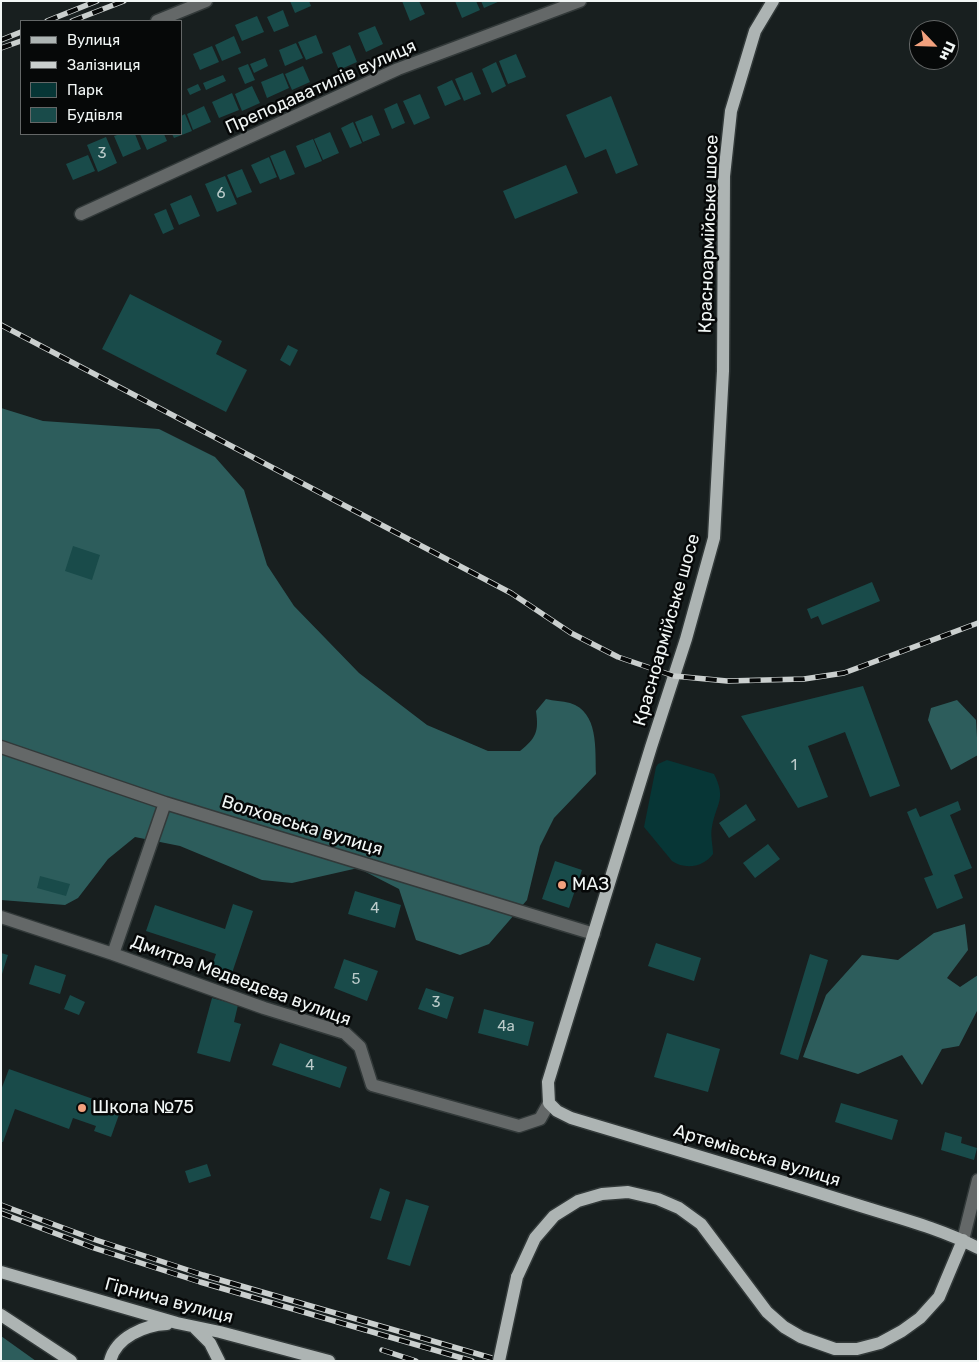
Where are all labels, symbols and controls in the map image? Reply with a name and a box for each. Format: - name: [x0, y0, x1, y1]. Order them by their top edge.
- legend: [20, 20, 182, 135]
- north arrow: [909, 20, 959, 70]
- text: Вулиця: [67, 31, 120, 49]
- street label: Преподаватилів вулиця: [222, 35, 420, 139]
- text: Пн: [936, 39, 959, 63]
- text: Залізниця: [67, 56, 140, 74]
- text: Парк: [67, 81, 103, 99]
- text: Будівля: [67, 106, 123, 124]
- street label: Красноармійське шосе: [695, 134, 723, 334]
- house number: 3: [97, 145, 107, 163]
- house number: 6: [216, 185, 226, 203]
- street label: Красноармійське шосе: [629, 531, 705, 729]
- house number: 1: [791, 757, 797, 775]
- street label: Волховська вулиця: [219, 791, 385, 861]
- place label: МАЗ: [572, 874, 610, 896]
- marker: МАЗ: [556, 879, 568, 891]
- house number: 4: [370, 900, 380, 918]
- street label: Дмитра Медведєва вулиця: [128, 931, 354, 1031]
- house number: 5: [352, 971, 360, 989]
- house number: 3: [431, 994, 441, 1012]
- house number: 4а: [497, 1018, 515, 1036]
- house number: 4: [305, 1057, 315, 1075]
- place label: Школа №75: [92, 1097, 194, 1119]
- marker: Школа №75: [76, 1102, 88, 1114]
- street label: Артемівська вулиця: [671, 1120, 843, 1192]
- street label: Гірнича вулиця: [102, 1273, 236, 1329]

